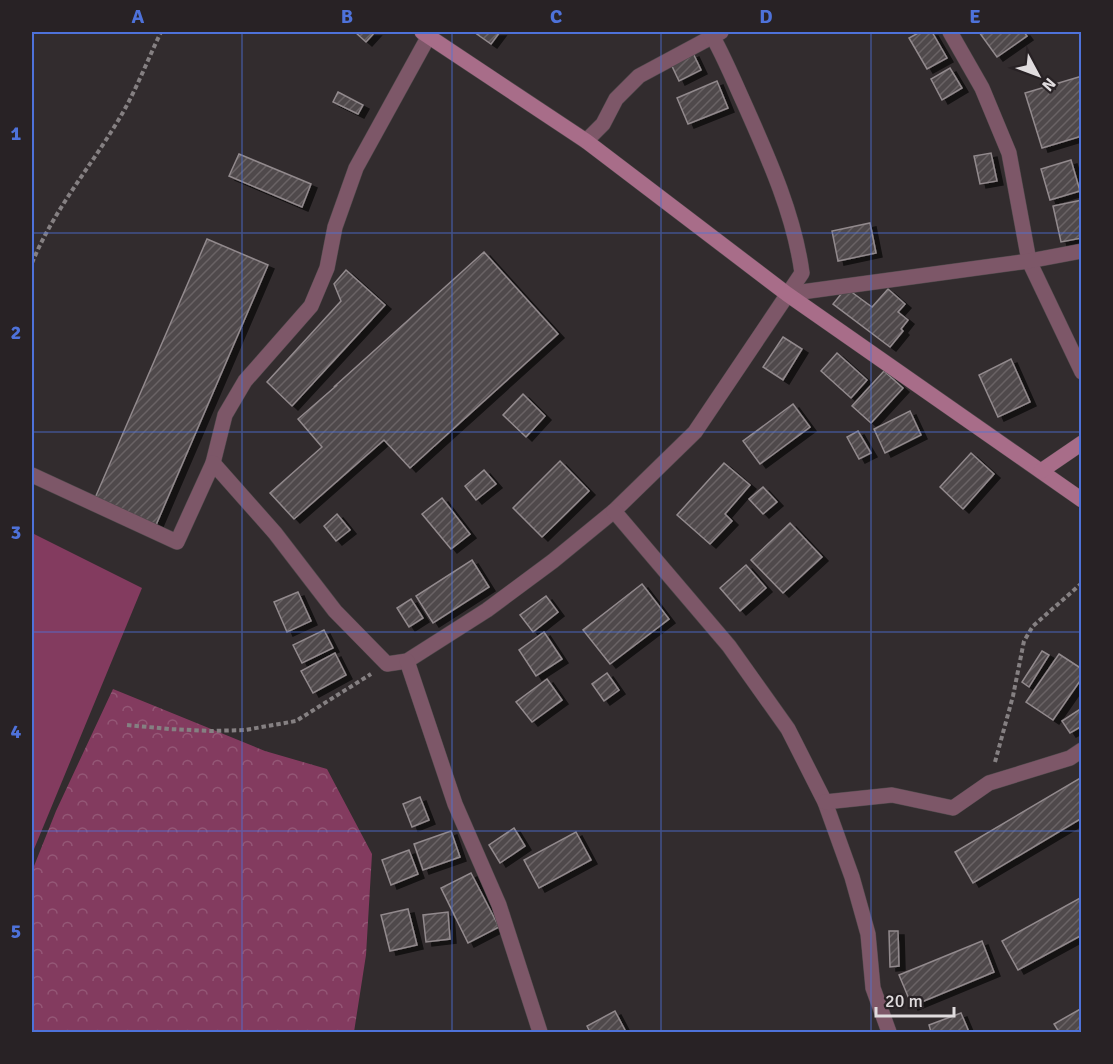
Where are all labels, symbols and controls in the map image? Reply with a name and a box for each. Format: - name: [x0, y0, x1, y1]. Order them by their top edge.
- text: A: [132, 4, 145, 29]
- text: B: [341, 4, 353, 29]
- text: C: [550, 4, 562, 29]
- text: D: [759, 4, 773, 29]
- text: E: [969, 4, 981, 29]
- north arrow: [1008, 45, 1068, 105]
- text: N: [1037, 73, 1060, 95]
- text: 1: [11, 121, 22, 146]
- text: 2: [11, 320, 21, 345]
- text: 3: [11, 520, 21, 545]
- text: 4: [11, 719, 22, 744]
- text: 5: [11, 919, 21, 944]
- scale bar: [876, 980, 954, 1018]
- text: 20 m: [885, 990, 923, 1012]

